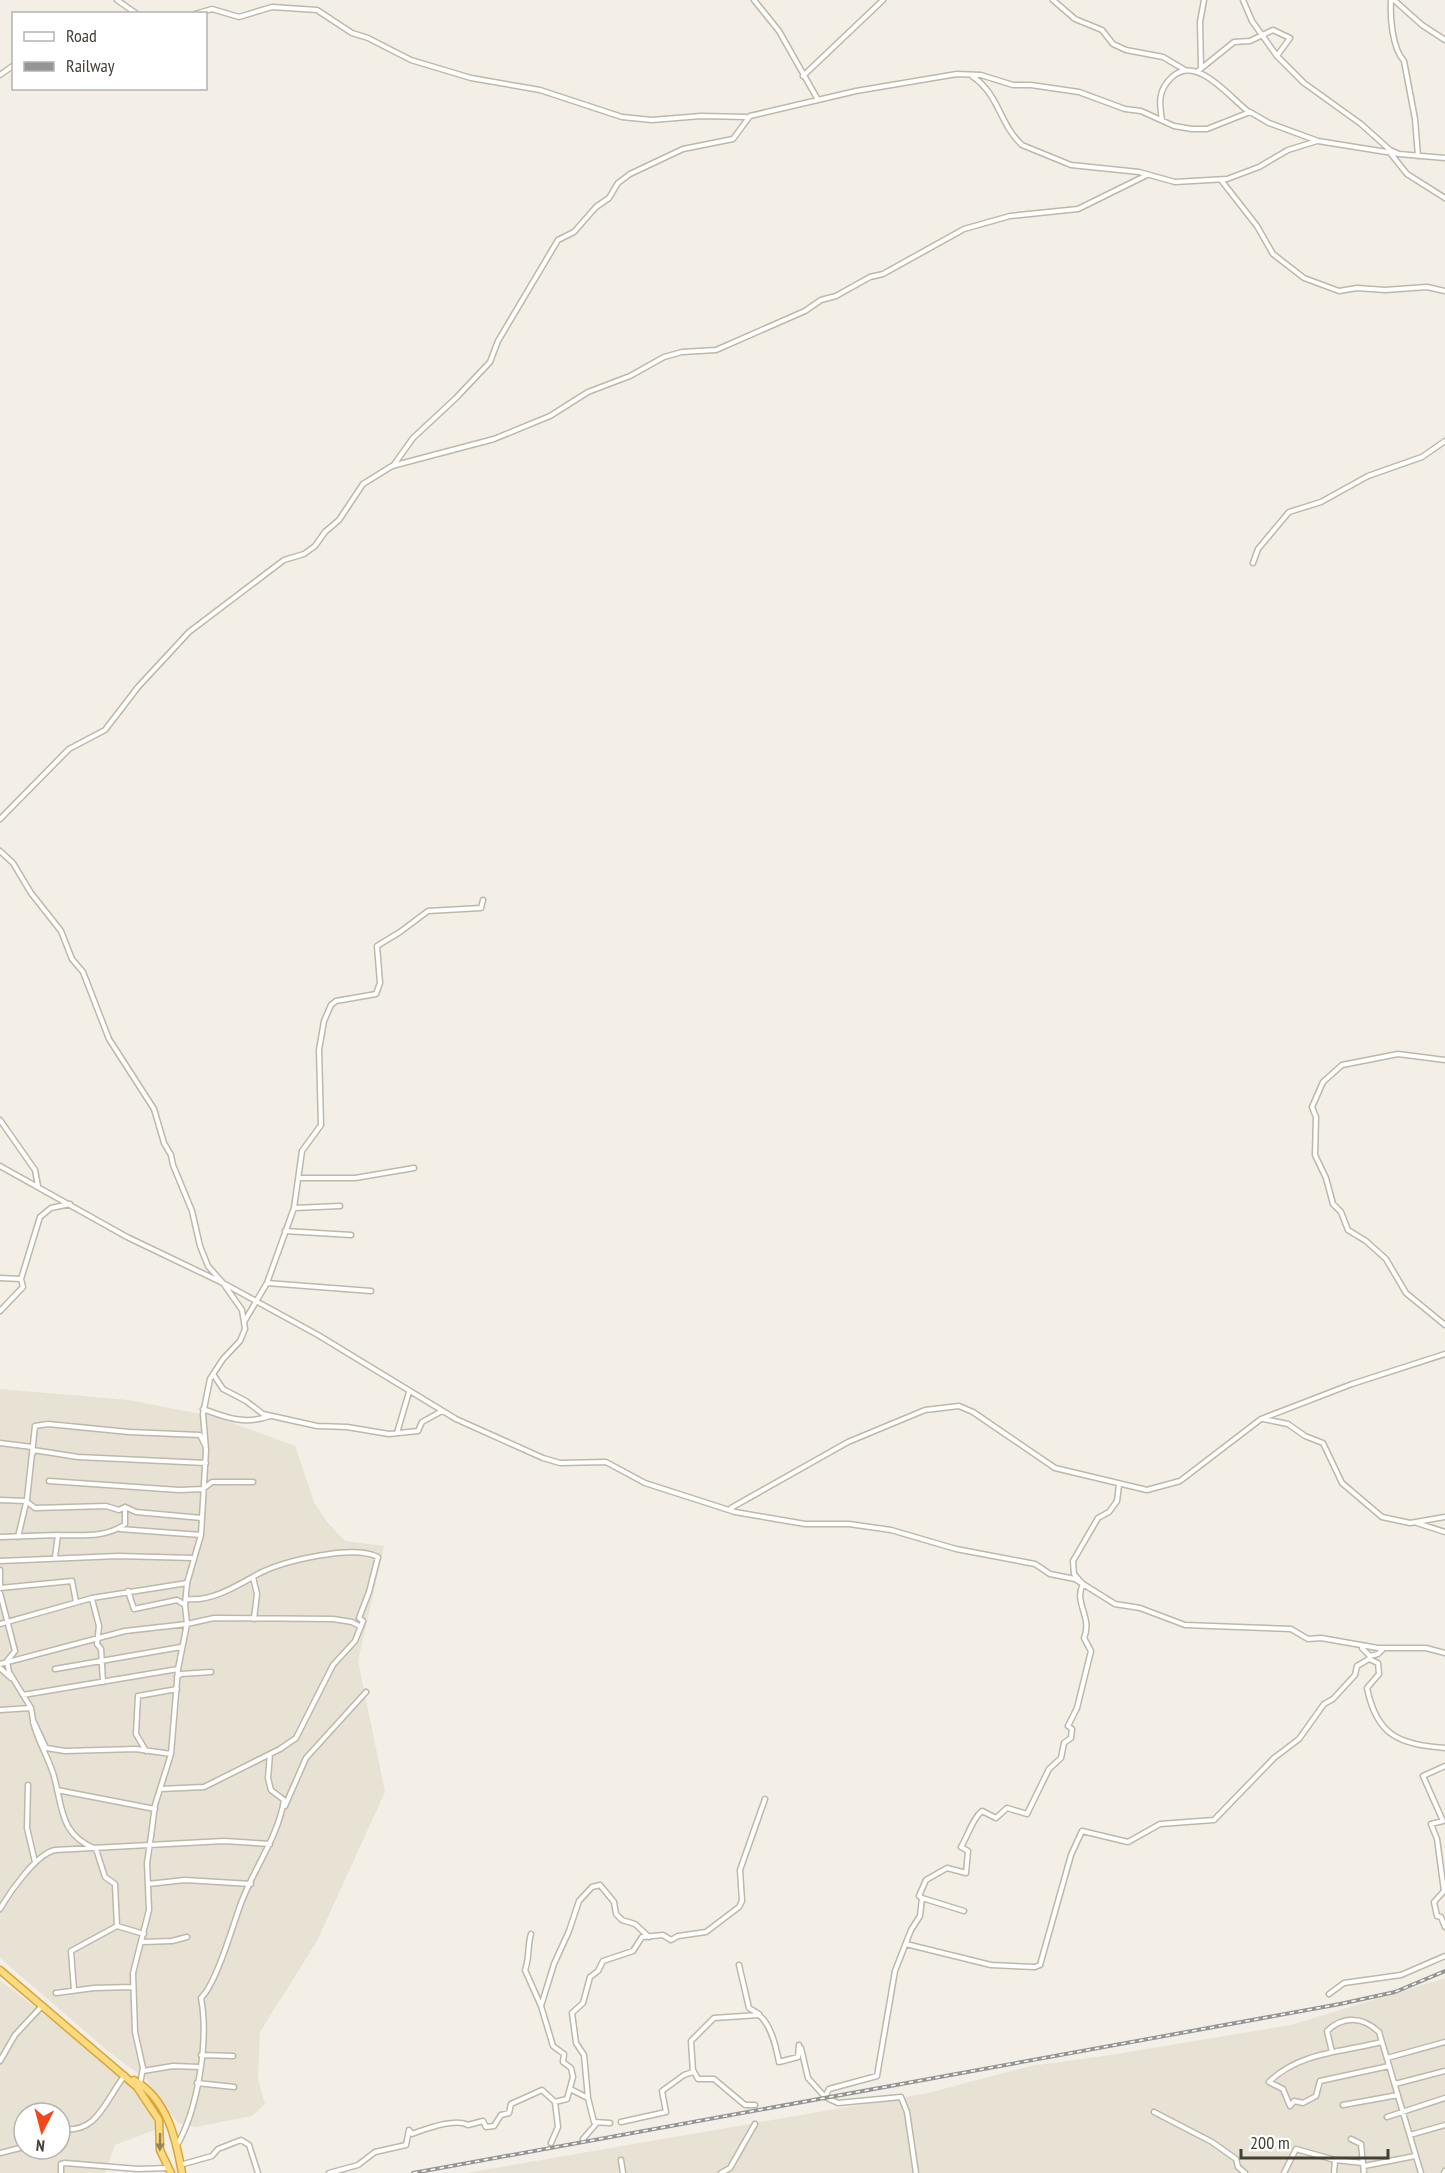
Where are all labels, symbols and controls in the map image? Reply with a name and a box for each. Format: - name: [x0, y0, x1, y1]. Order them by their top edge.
- legend: [12, 12, 207, 90]
- text: Road: [66, 24, 97, 47]
- text: Railway: [66, 54, 115, 77]
- north arrow: [12, 2101, 72, 2161]
- scale bar: [1241, 2122, 1388, 2160]
- text: 200 m: [1250, 2131, 1290, 2154]
- one-way arrow: [156, 2133, 165, 2152]
- text: N: [35, 2136, 46, 2156]

